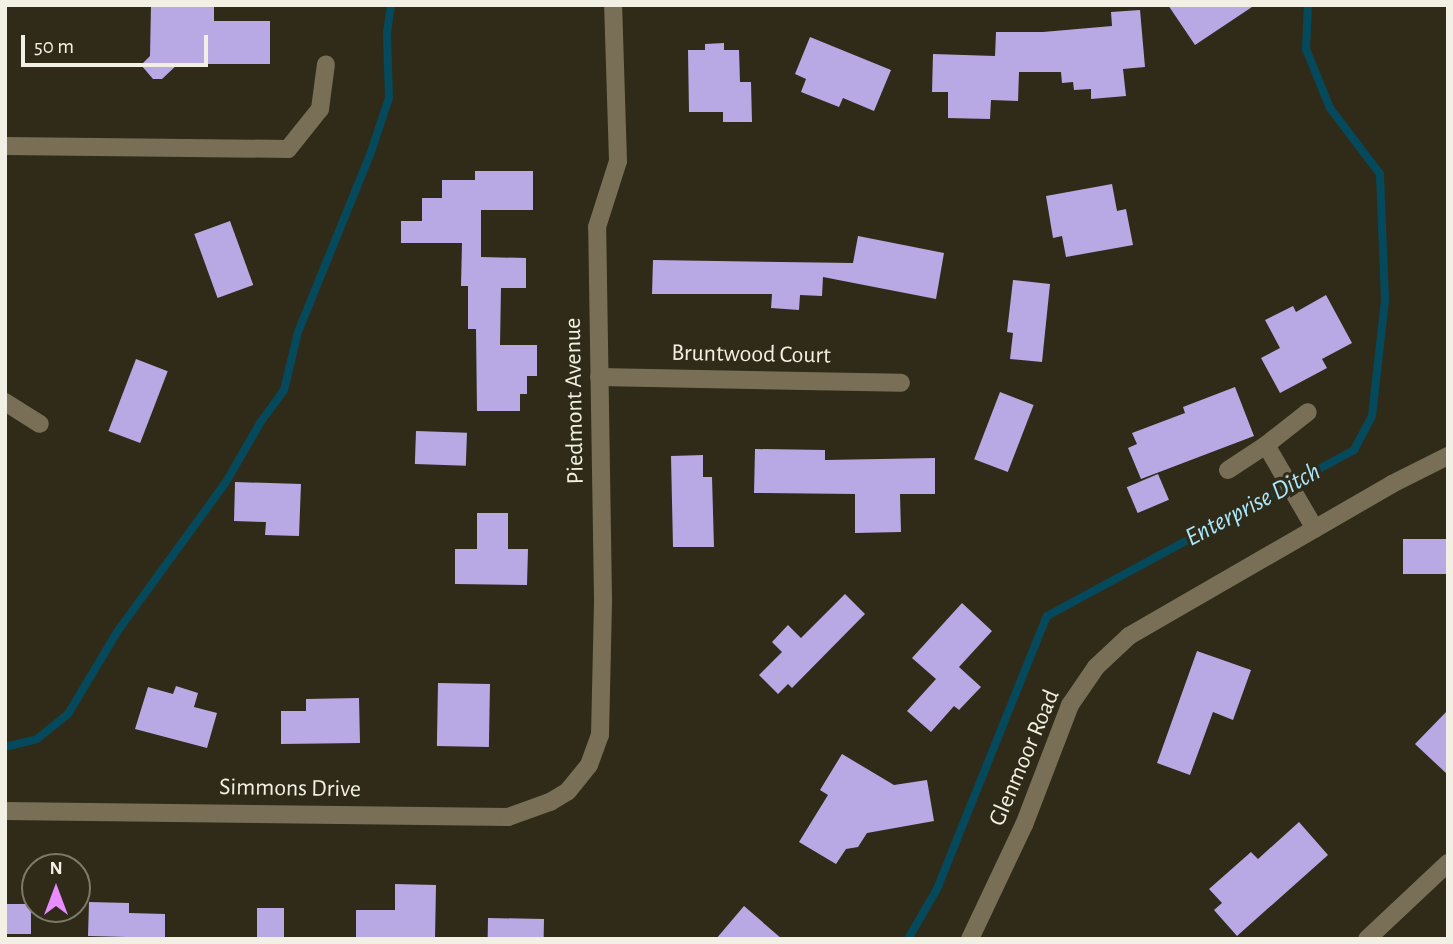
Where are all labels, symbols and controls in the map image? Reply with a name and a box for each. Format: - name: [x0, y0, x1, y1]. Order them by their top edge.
- scale bar: [24, 21, 212, 65]
- text: 50 m: [34, 36, 74, 57]
- street label: Piedmont Avenue: [559, 318, 591, 484]
- street label: Bruntwood Court: [671, 339, 831, 371]
- water label: Enterprise Ditch: [1180, 456, 1326, 554]
- street label: Glenmoor Road: [983, 686, 1067, 830]
- street label: Simmons Drive: [219, 773, 361, 805]
- north arrow: [21, 853, 91, 923]
- text: N: [49, 859, 63, 878]

